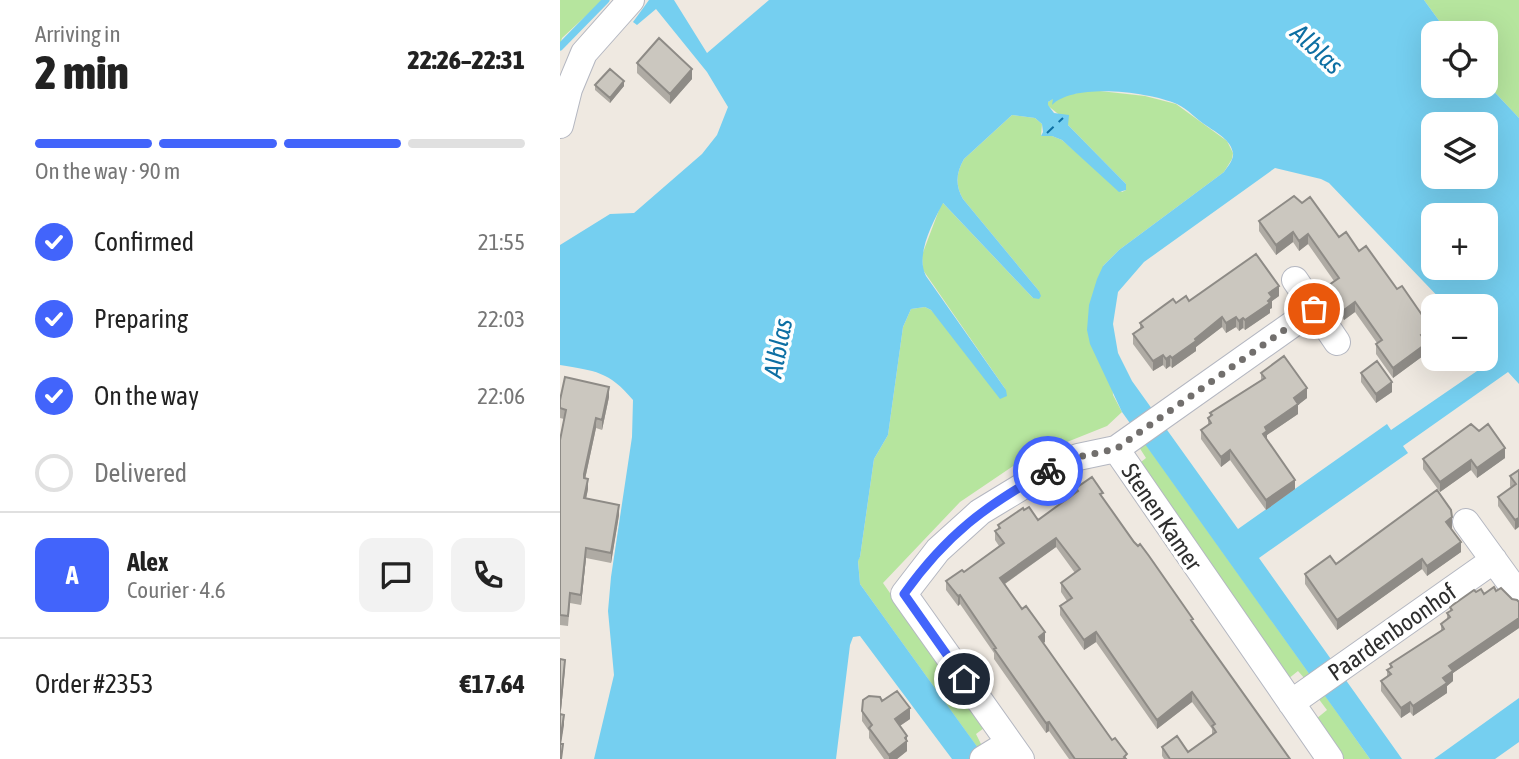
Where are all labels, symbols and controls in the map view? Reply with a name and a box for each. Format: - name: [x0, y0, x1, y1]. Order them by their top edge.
- water label: Alblas: [1284, 17, 1349, 80]
- text: Arriving in: [35, 21, 121, 47]
- map controls: [1421, 21, 1498, 371]
- button: locate: [1421, 21, 1498, 98]
- text: 22:26–22:31: [408, 45, 525, 75]
- text: 2 min: [35, 46, 129, 99]
- button: layers: [1421, 112, 1498, 189]
- text: On the way · 90 m: [35, 158, 180, 184]
- button: +: [1421, 203, 1498, 280]
- icon: check: [35, 223, 73, 261]
- text: Confirmed: [94, 227, 194, 257]
- text: 21:55: [478, 229, 525, 255]
- pin: [1284, 279, 1344, 339]
- icon: bag: [1295, 290, 1333, 328]
- button: −: [1421, 294, 1498, 371]
- icon: check: [35, 300, 73, 338]
- text: Preparing: [94, 304, 188, 334]
- text: 22:03: [477, 306, 525, 332]
- water label: Alblas: [757, 316, 798, 381]
- icon: check: [35, 377, 73, 415]
- text: On the way: [94, 381, 199, 411]
- text: 22:06: [477, 383, 525, 409]
- courier: [1013, 436, 1083, 506]
- icon: bike: [1029, 452, 1067, 490]
- text: Delivered: [94, 458, 187, 488]
- street label: Stenen Kamer: [1116, 459, 1208, 576]
- button: chat: [359, 538, 433, 612]
- button: phone: [451, 538, 525, 612]
- text: Alex: [127, 547, 168, 577]
- text: A: [66, 560, 78, 590]
- text: Courier · 4.6: [127, 577, 226, 603]
- street label: Paardenboonhof: [1323, 578, 1461, 686]
- pin: [934, 649, 994, 709]
- icon: home: [945, 660, 983, 698]
- text: Order #2353: [35, 669, 154, 699]
- text: €17.64: [460, 669, 525, 699]

